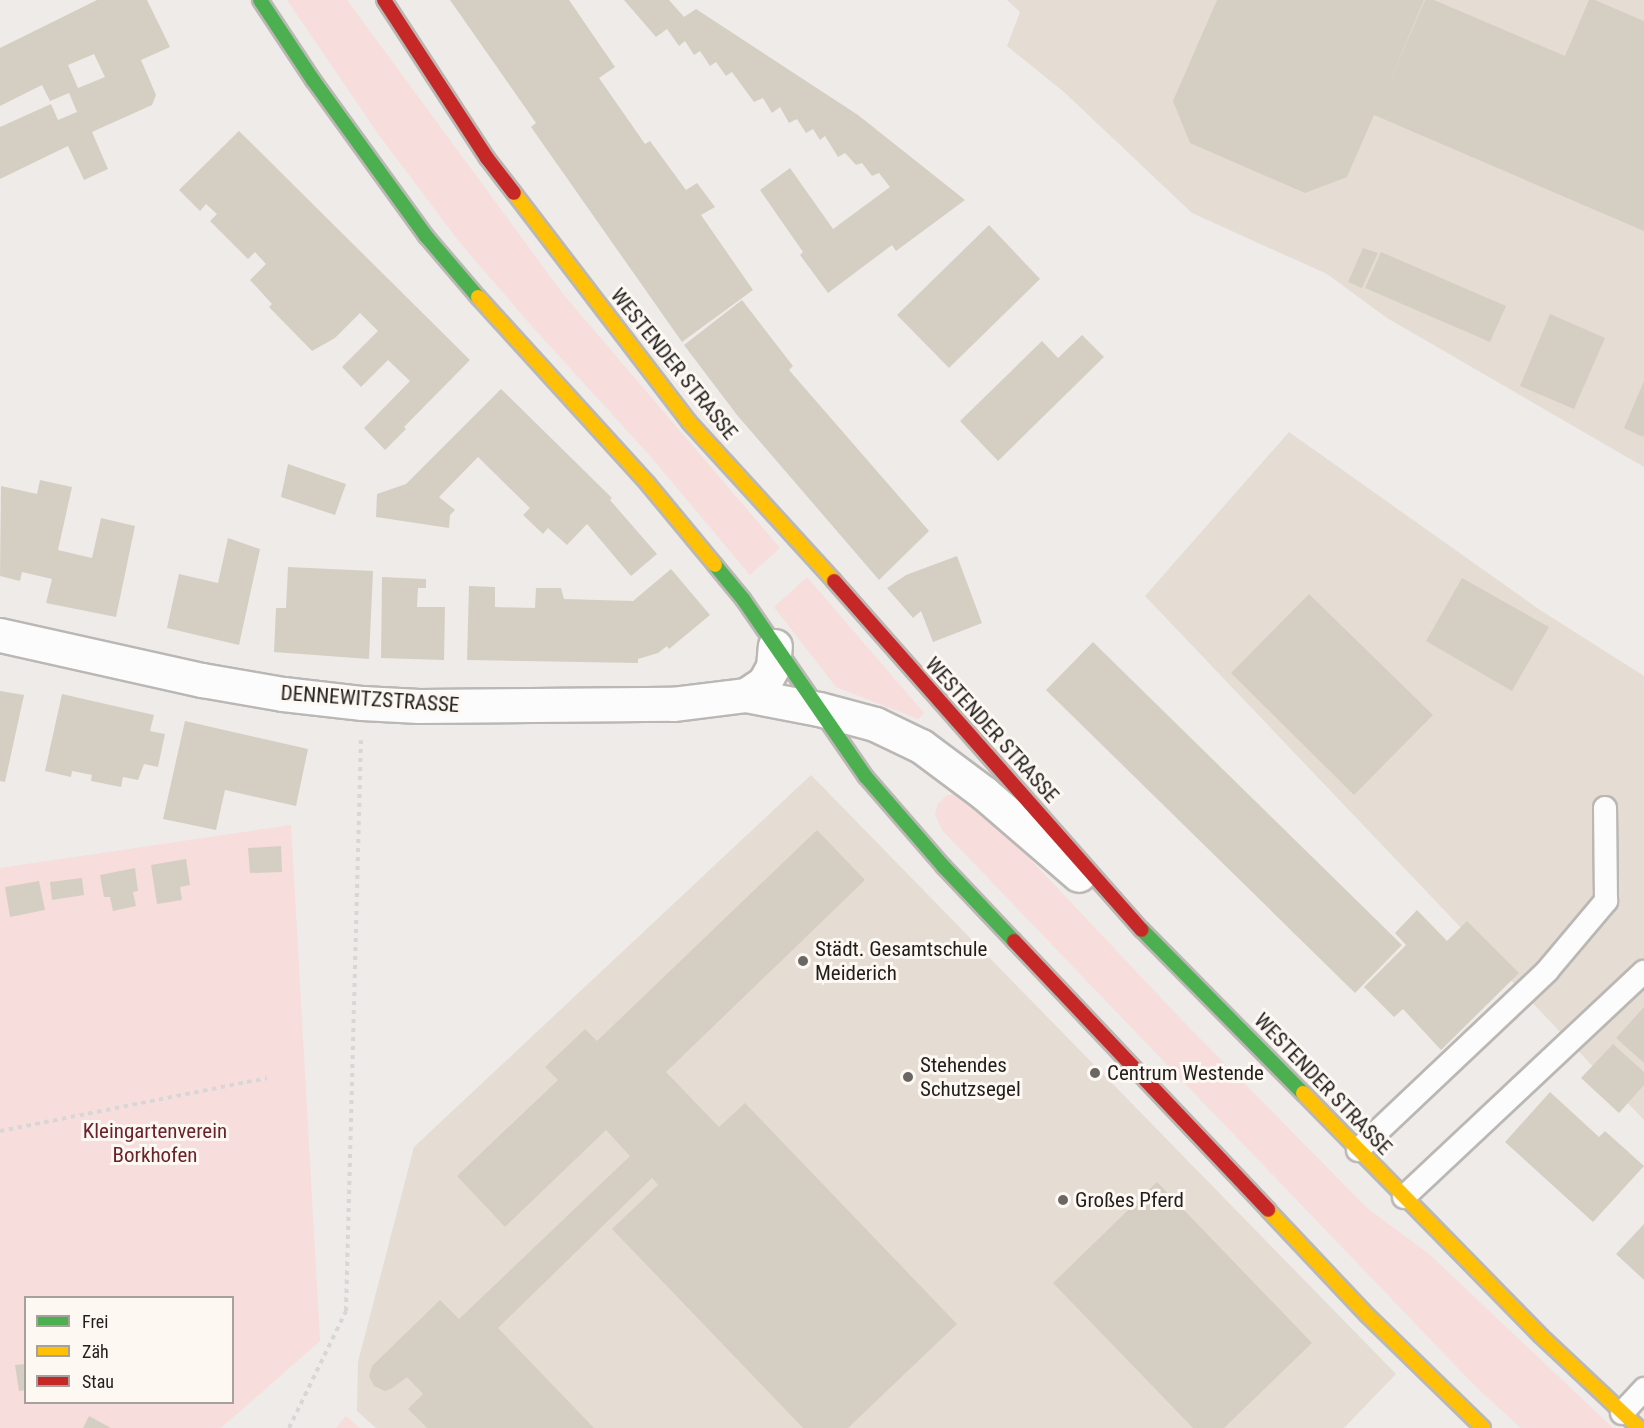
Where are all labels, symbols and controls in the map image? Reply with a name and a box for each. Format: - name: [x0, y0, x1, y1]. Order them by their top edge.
- street label: WESTENDER STRASSE: [605, 283, 743, 445]
- street label: WESTENDER STRASSE: [920, 652, 1064, 808]
- street label: DENNEWITZSTRASSE: [280, 680, 460, 718]
- place label: Städt. Gesamtschule Meiderich: [815, 936, 987, 986]
- marker: Städt. Gesamtschule Meiderich: [796, 954, 810, 968]
- street label: WESTENDER STRASSE: [1249, 1008, 1397, 1160]
- place label: Stehendes Schutzsegel: [920, 1052, 1021, 1102]
- place label: Centrum Westende: [1107, 1060, 1264, 1086]
- marker: Centrum Westende: [1088, 1066, 1102, 1080]
- marker: Stehendes Schutzsegel: [901, 1070, 915, 1084]
- park label: Kleingartenverein Borkhofen: [83, 1118, 227, 1168]
- place label: Großes Pferd: [1075, 1187, 1184, 1213]
- marker: Großes Pferd: [1056, 1193, 1070, 1207]
- legend: [24, 1296, 234, 1404]
- text: Frei: [82, 1311, 108, 1332]
- text: Zäh: [82, 1341, 109, 1362]
- text: Stau: [82, 1371, 114, 1392]

